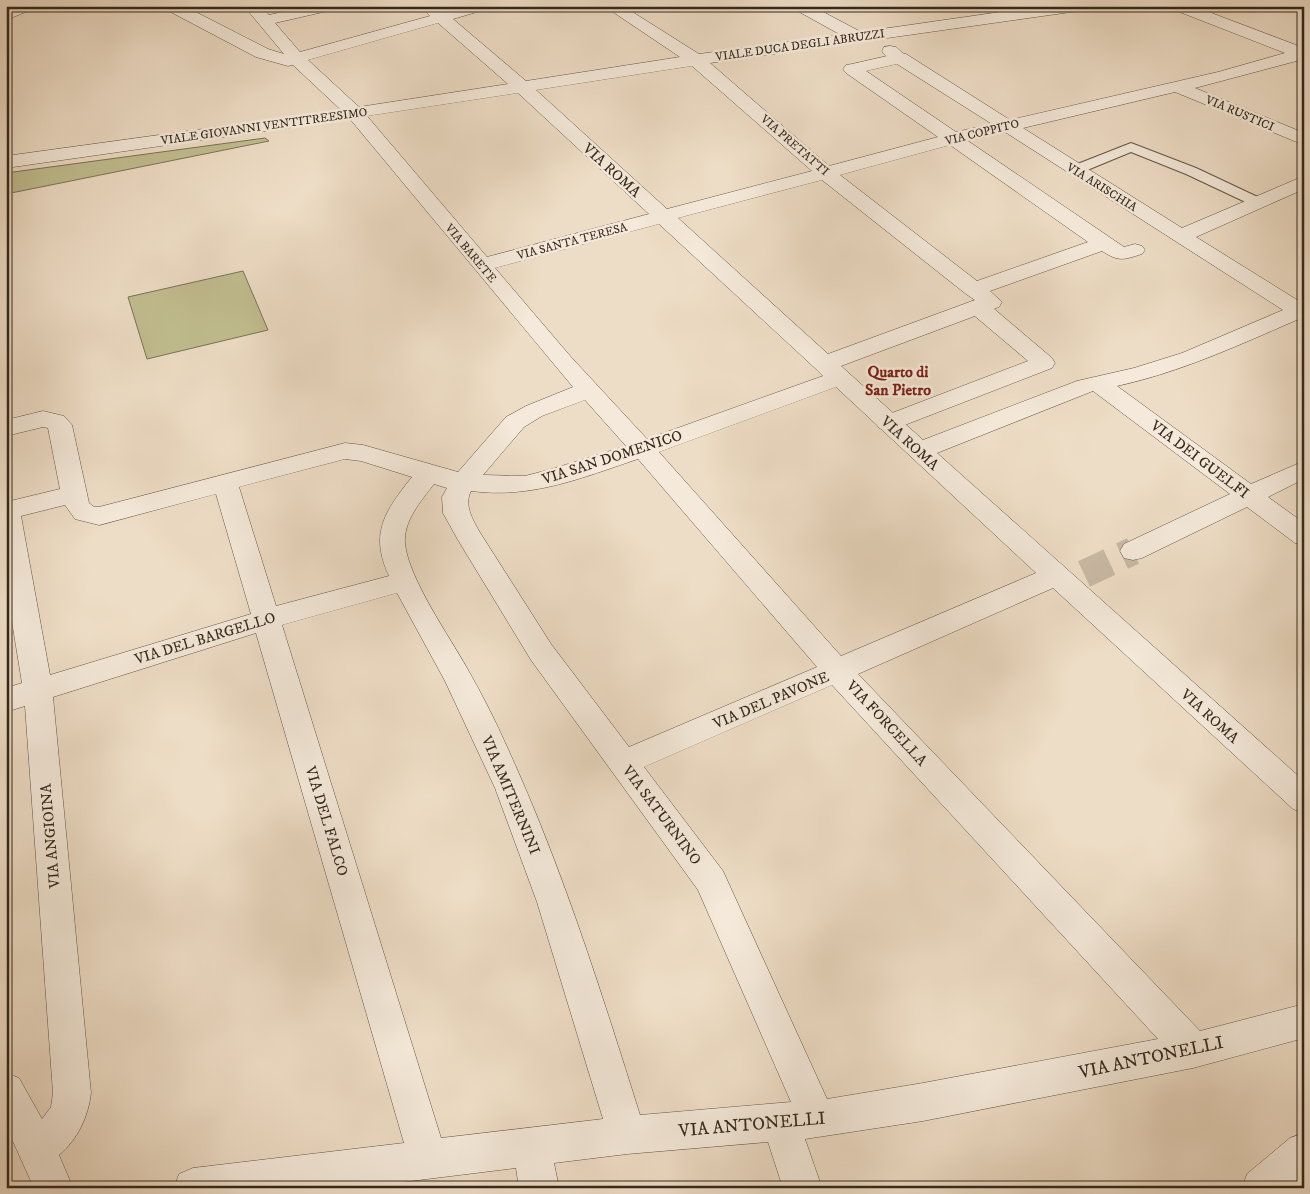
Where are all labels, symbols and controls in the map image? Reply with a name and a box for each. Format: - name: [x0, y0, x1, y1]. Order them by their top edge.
- street label: VIALE DUCA DEGLI ABRUZZI: [714, 26, 886, 65]
- street label: VIA RUSTICI: [1202, 92, 1276, 135]
- street label: VIALE GIOVANNI VENTITREESIMO: [159, 105, 368, 149]
- street label: VIA PRETATTI: [757, 111, 832, 179]
- street label: VIA COPPITO: [943, 116, 1021, 149]
- street label: VIA ROMA: [578, 139, 645, 202]
- street label: VIA ARISCHIA: [1063, 159, 1140, 215]
- street label: VIA SANTA TERESA: [514, 219, 629, 264]
- street label: VIA BARETE: [441, 220, 500, 286]
- district label: Quarto di San Pietro: [865, 362, 931, 400]
- street label: VIA ROMA: [876, 412, 943, 475]
- street label: VIA DEI GUELFI: [1146, 416, 1253, 503]
- street label: VIA SAN DOMENICO: [539, 426, 685, 489]
- street label: VIA DEL BARGELLO: [131, 608, 278, 669]
- street label: VIA DEL PAVONE: [709, 667, 832, 734]
- street label: VIA FORCELLA: [841, 676, 931, 770]
- street label: VIA ROMA: [1176, 685, 1243, 748]
- street label: VIA AMITERNINI: [477, 732, 544, 857]
- street label: VIA SATURNINO: [617, 761, 705, 869]
- street label: VIA DEL FALCO: [301, 763, 352, 878]
- street label: VIA ANGIOINA: [36, 782, 65, 890]
- street label: VIA ANTONELLI: [1076, 1032, 1226, 1084]
- street label: VIA ANTONELLI: [677, 1108, 826, 1142]

